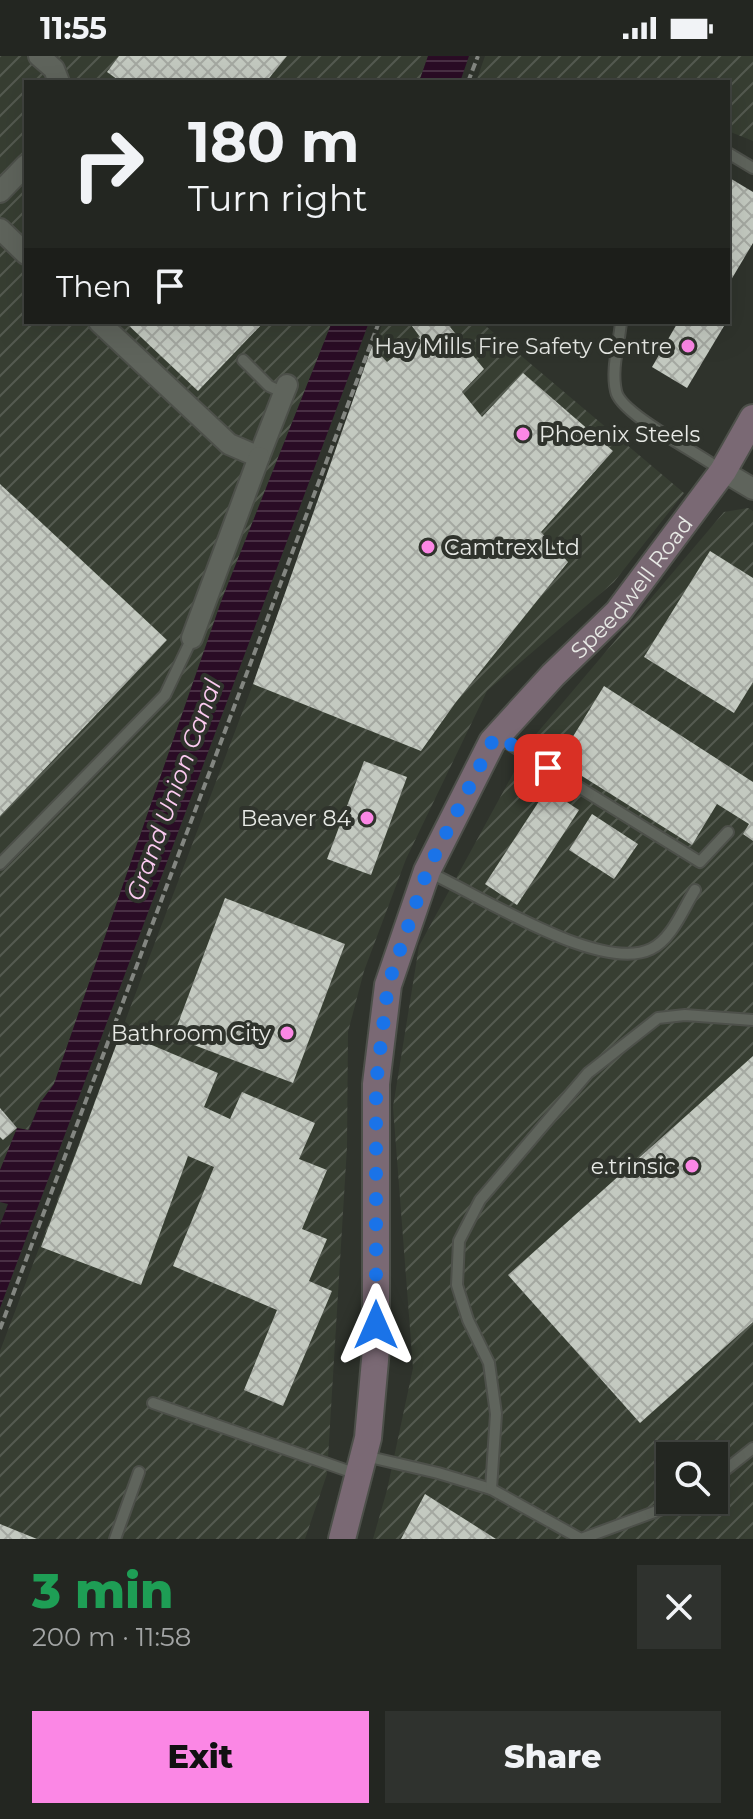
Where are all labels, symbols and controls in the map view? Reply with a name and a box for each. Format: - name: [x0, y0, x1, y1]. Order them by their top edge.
- text: 11:55: [40, 10, 107, 47]
- text: 180 m: [188, 108, 360, 176]
- icon: right: [56, 112, 160, 216]
- text: Turn right: [188, 176, 368, 220]
- icon: arrive: [148, 264, 192, 308]
- text: Then: [56, 268, 132, 305]
- place label: Hay Mills Fire Safety Centre: [374, 333, 672, 360]
- marker: Hay Mills Fire Safety Centre: [679, 337, 697, 355]
- place label: Phoenix Steels: [539, 421, 701, 448]
- marker: Phoenix Steels: [514, 425, 532, 443]
- street label: Speedwell Road: [565, 511, 699, 665]
- place label: Camtrex Ltd: [444, 534, 580, 561]
- marker: Camtrex Ltd: [419, 538, 437, 556]
- water label: Grand Union Canal: [120, 675, 227, 905]
- pin: [514, 734, 582, 802]
- icon: arrive: [526, 746, 570, 790]
- place label: Beaver 84: [241, 805, 351, 832]
- marker: Beaver 84: [358, 809, 376, 827]
- place label: Bathroom City: [111, 1020, 271, 1047]
- marker: Bathroom City: [278, 1024, 296, 1042]
- place label: e.trinsic: [591, 1153, 676, 1180]
- marker: e.trinsic: [683, 1157, 701, 1175]
- position arrow: [334, 1283, 418, 1367]
- map controls: [656, 1442, 728, 1514]
- button: search: [656, 1442, 728, 1514]
- text: 3 min: [32, 1562, 174, 1620]
- button: close: [637, 1565, 721, 1649]
- text: 200 m · 11:58: [32, 1621, 191, 1653]
- button: Exit: [32, 1711, 369, 1803]
- button: Share: [385, 1711, 721, 1803]

